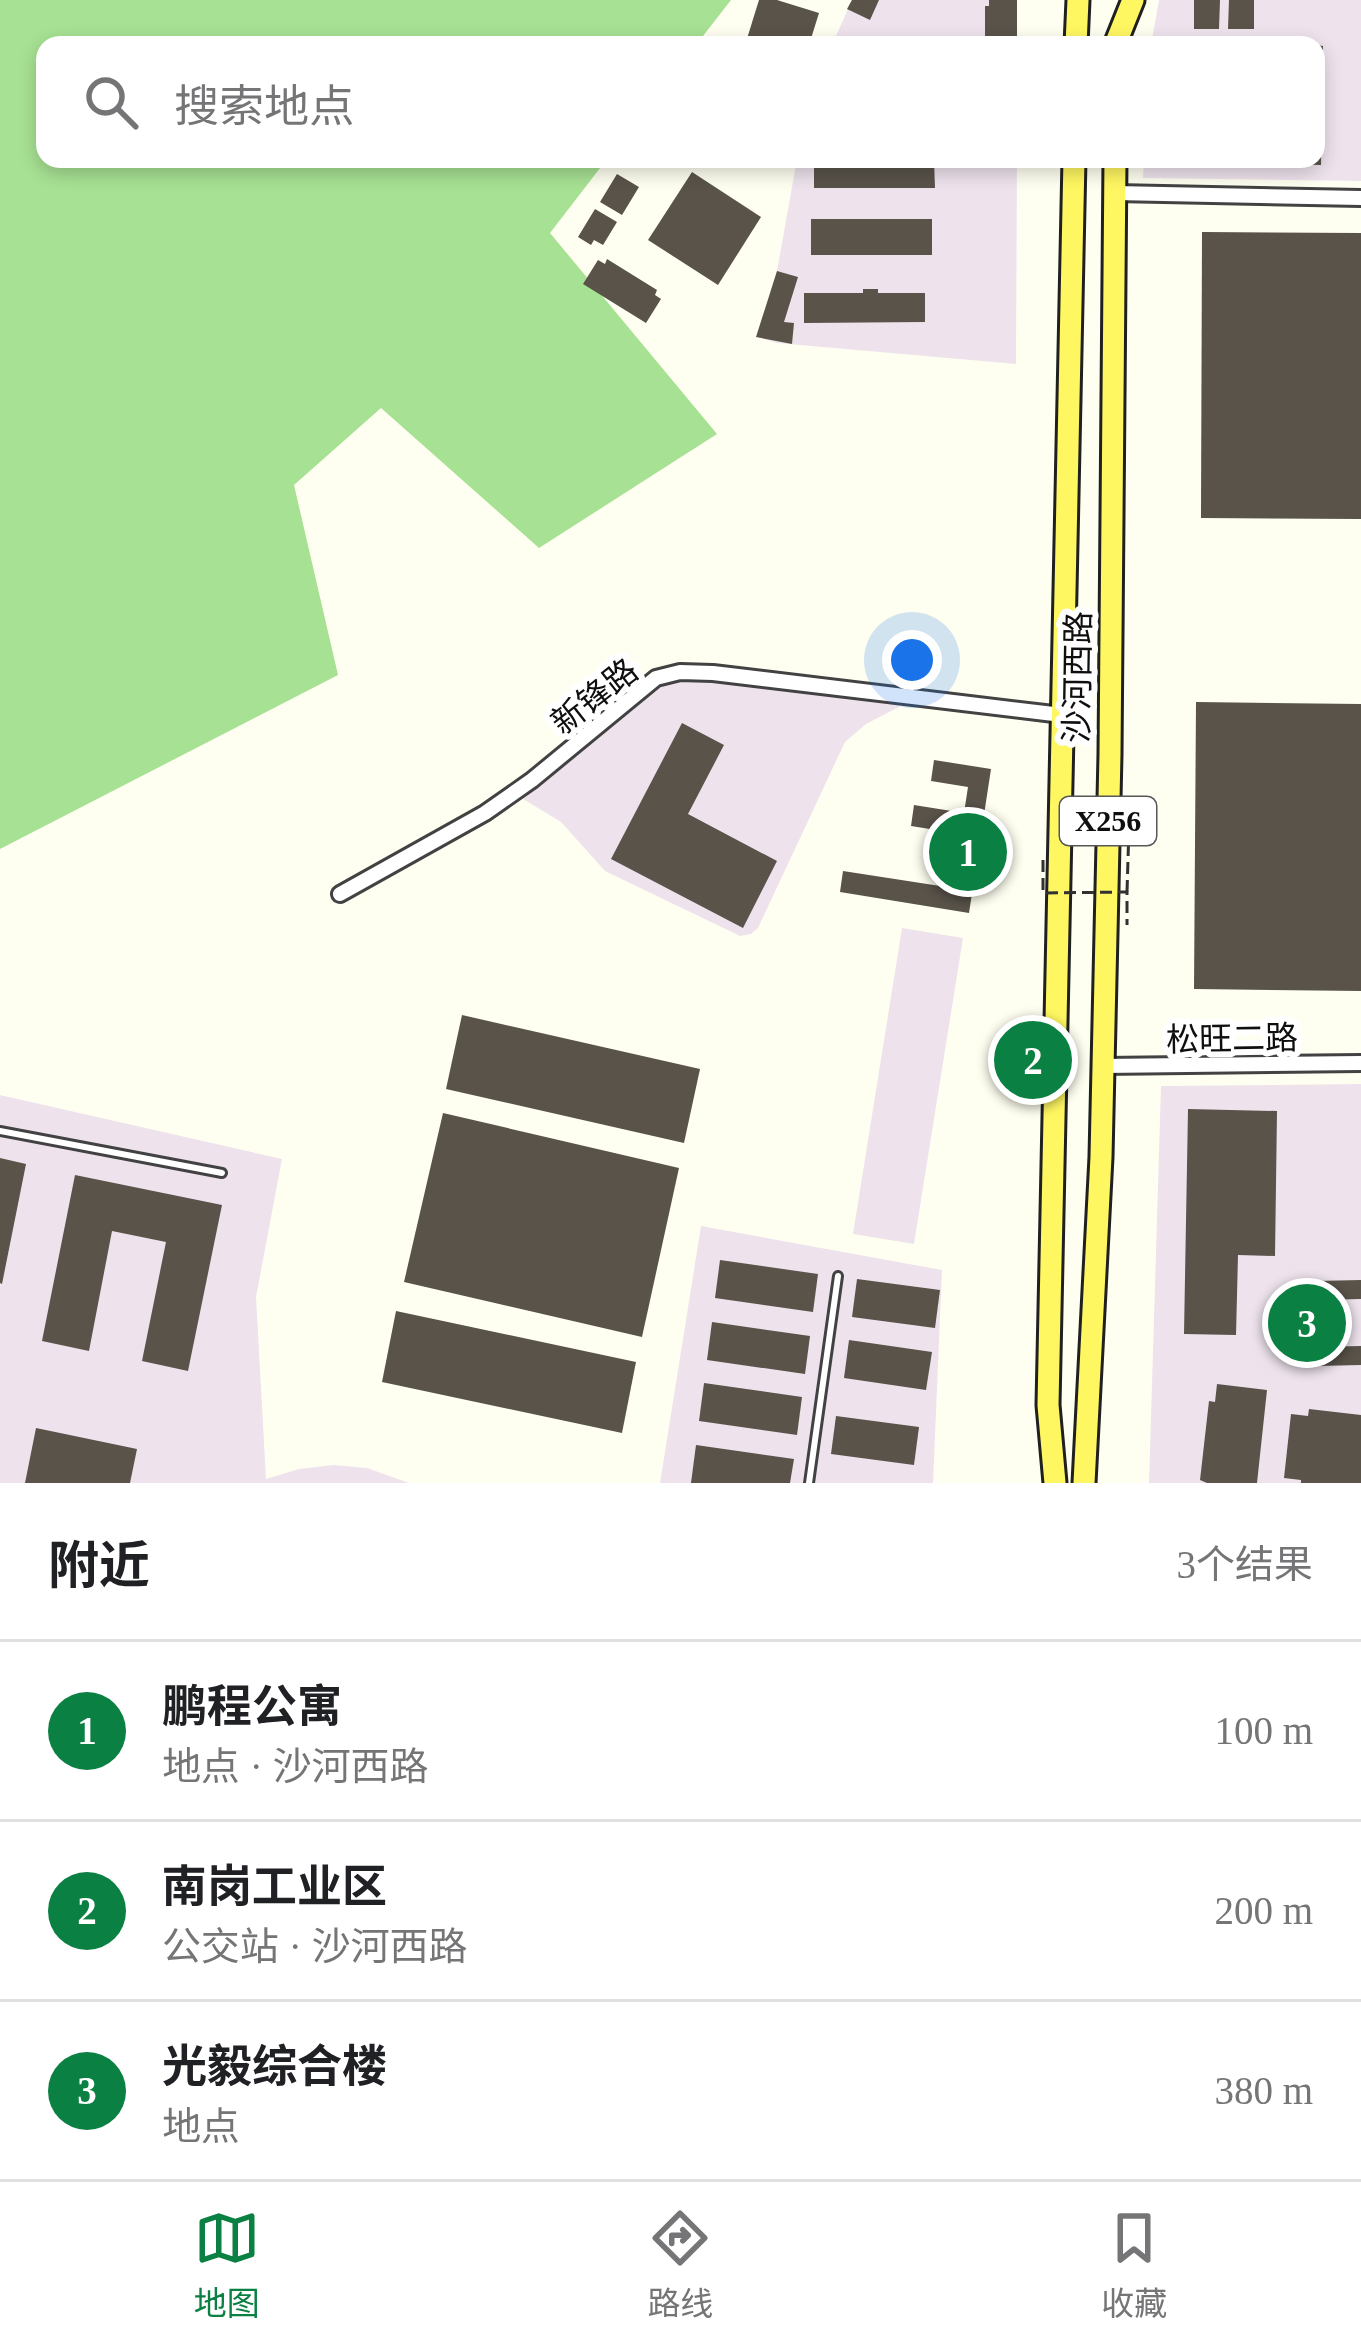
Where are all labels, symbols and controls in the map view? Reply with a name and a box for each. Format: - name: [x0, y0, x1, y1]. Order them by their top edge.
- search box: [36, 36, 1325, 168]
- icon: search: [78, 69, 144, 135]
- text: 搜索地点: [174, 82, 354, 132]
- street label: 沙河西路: [1059, 611, 1097, 743]
- your location: [882, 630, 942, 690]
- street label: 新锋路: [545, 652, 645, 741]
- road number: X256: [1060, 797, 1156, 845]
- pin: 1: [929, 807, 1007, 897]
- pin: 2: [994, 1015, 1072, 1105]
- street label: 松旺二路: [1166, 1020, 1298, 1058]
- pin: 3: [1268, 1278, 1346, 1368]
- text: 附近: [48, 1538, 150, 1594]
- text: 3个结果: [1176, 1543, 1313, 1586]
- text: 鹏程公寓: [162, 1682, 342, 1732]
- text: 1: [77, 1709, 97, 1752]
- text: 100 m: [1214, 1709, 1313, 1752]
- text: 地点 · 沙河西路: [162, 1745, 429, 1788]
- text: 南岗工业区: [162, 1862, 387, 1912]
- text: 2: [77, 1889, 97, 1932]
- text: 200 m: [1214, 1889, 1313, 1932]
- text: 公交站 · 沙河西路: [162, 1925, 468, 1968]
- text: 光毅综合楼: [162, 2042, 387, 2092]
- text: 3: [77, 2069, 97, 2112]
- text: 380 m: [1214, 2069, 1313, 2112]
- text: 地点: [162, 2105, 240, 2148]
- tab: 地图: [194, 2205, 260, 2325]
- tab: 路线: [647, 2205, 713, 2325]
- tab: 收藏: [1101, 2205, 1167, 2325]

